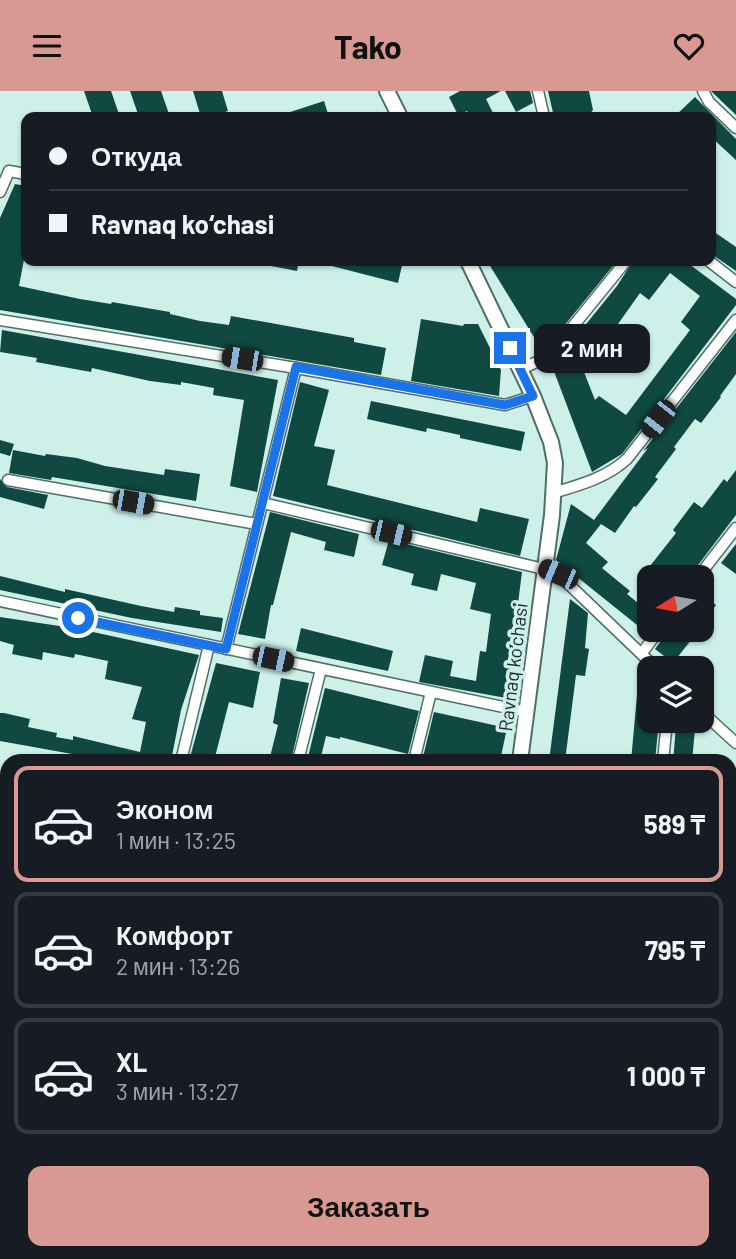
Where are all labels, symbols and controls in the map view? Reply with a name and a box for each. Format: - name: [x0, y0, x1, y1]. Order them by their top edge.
- icon: menu: [28, 27, 66, 65]
- text: Tako: [334, 27, 402, 65]
- icon: heart: [670, 27, 708, 65]
- text: Откуда: [91, 140, 182, 171]
- text: Ravnaq ko‘chasi: [91, 208, 274, 239]
- callout: 2 мин: [534, 323, 650, 373]
- route end: [494, 332, 526, 364]
- text: 2 мин: [561, 334, 623, 362]
- car: [220, 345, 265, 373]
- car: [637, 396, 680, 442]
- car: [111, 488, 156, 516]
- car: [369, 518, 414, 548]
- car: [535, 556, 582, 592]
- north arrow: [637, 565, 714, 642]
- map controls: [637, 565, 714, 733]
- street label: Ravnaq ko‘chasi: [493, 601, 532, 733]
- route start: [62, 602, 94, 634]
- car: [251, 644, 296, 674]
- button: layers: [637, 656, 714, 733]
- icon: car: [32, 793, 95, 856]
- text: Эконом: [116, 793, 214, 824]
- text: 589 ₸: [644, 808, 705, 839]
- text: 1 мин · 13:25: [116, 826, 236, 854]
- icon: car: [32, 919, 95, 982]
- text: Комфорт: [116, 919, 233, 950]
- text: 795 ₸: [645, 934, 705, 965]
- text: 2 мин · 13:26: [116, 952, 240, 980]
- icon: car: [32, 1045, 95, 1108]
- text: XL: [116, 1046, 147, 1077]
- text: 1 000 ₸: [627, 1060, 705, 1091]
- text: 3 мин · 13:27: [116, 1077, 239, 1105]
- button: Заказать: [28, 1166, 709, 1246]

